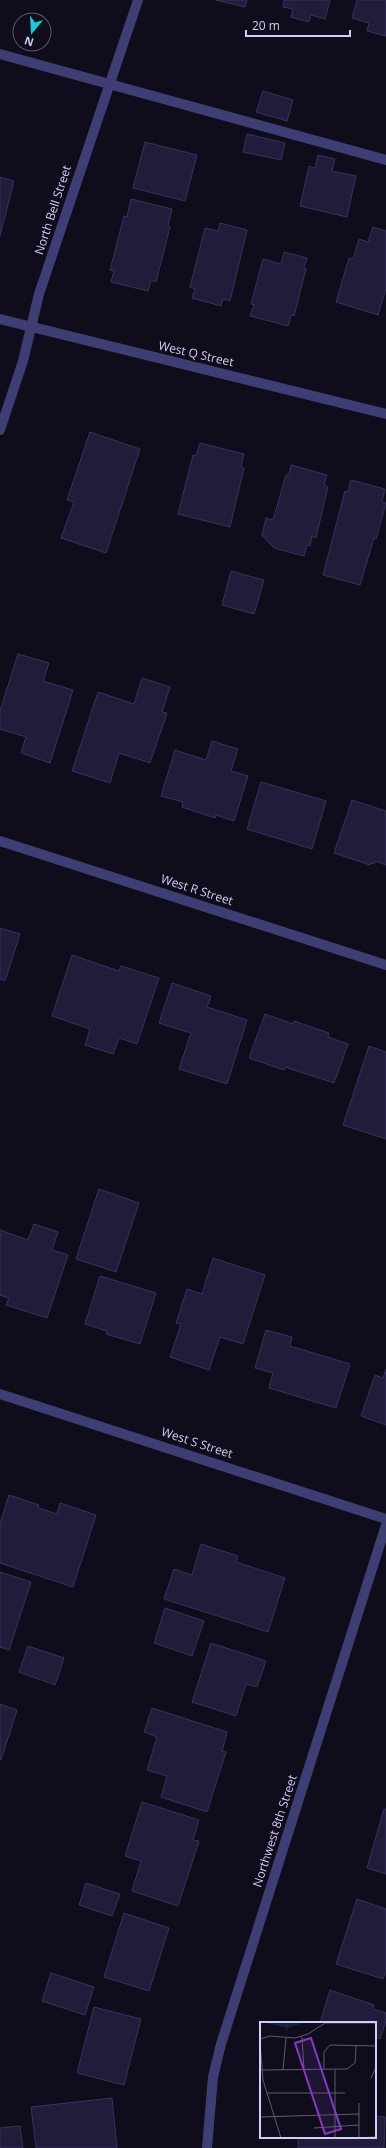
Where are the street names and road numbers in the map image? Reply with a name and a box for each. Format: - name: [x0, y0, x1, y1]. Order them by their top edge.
- street label: North Bell Street: [30, 163, 75, 257]
- street label: West Q Street: [157, 337, 235, 370]
- street label: West R Street: [159, 870, 235, 909]
- street label: West S Street: [159, 1423, 235, 1462]
- street label: Northwest 8th Street: [248, 1773, 301, 1889]

